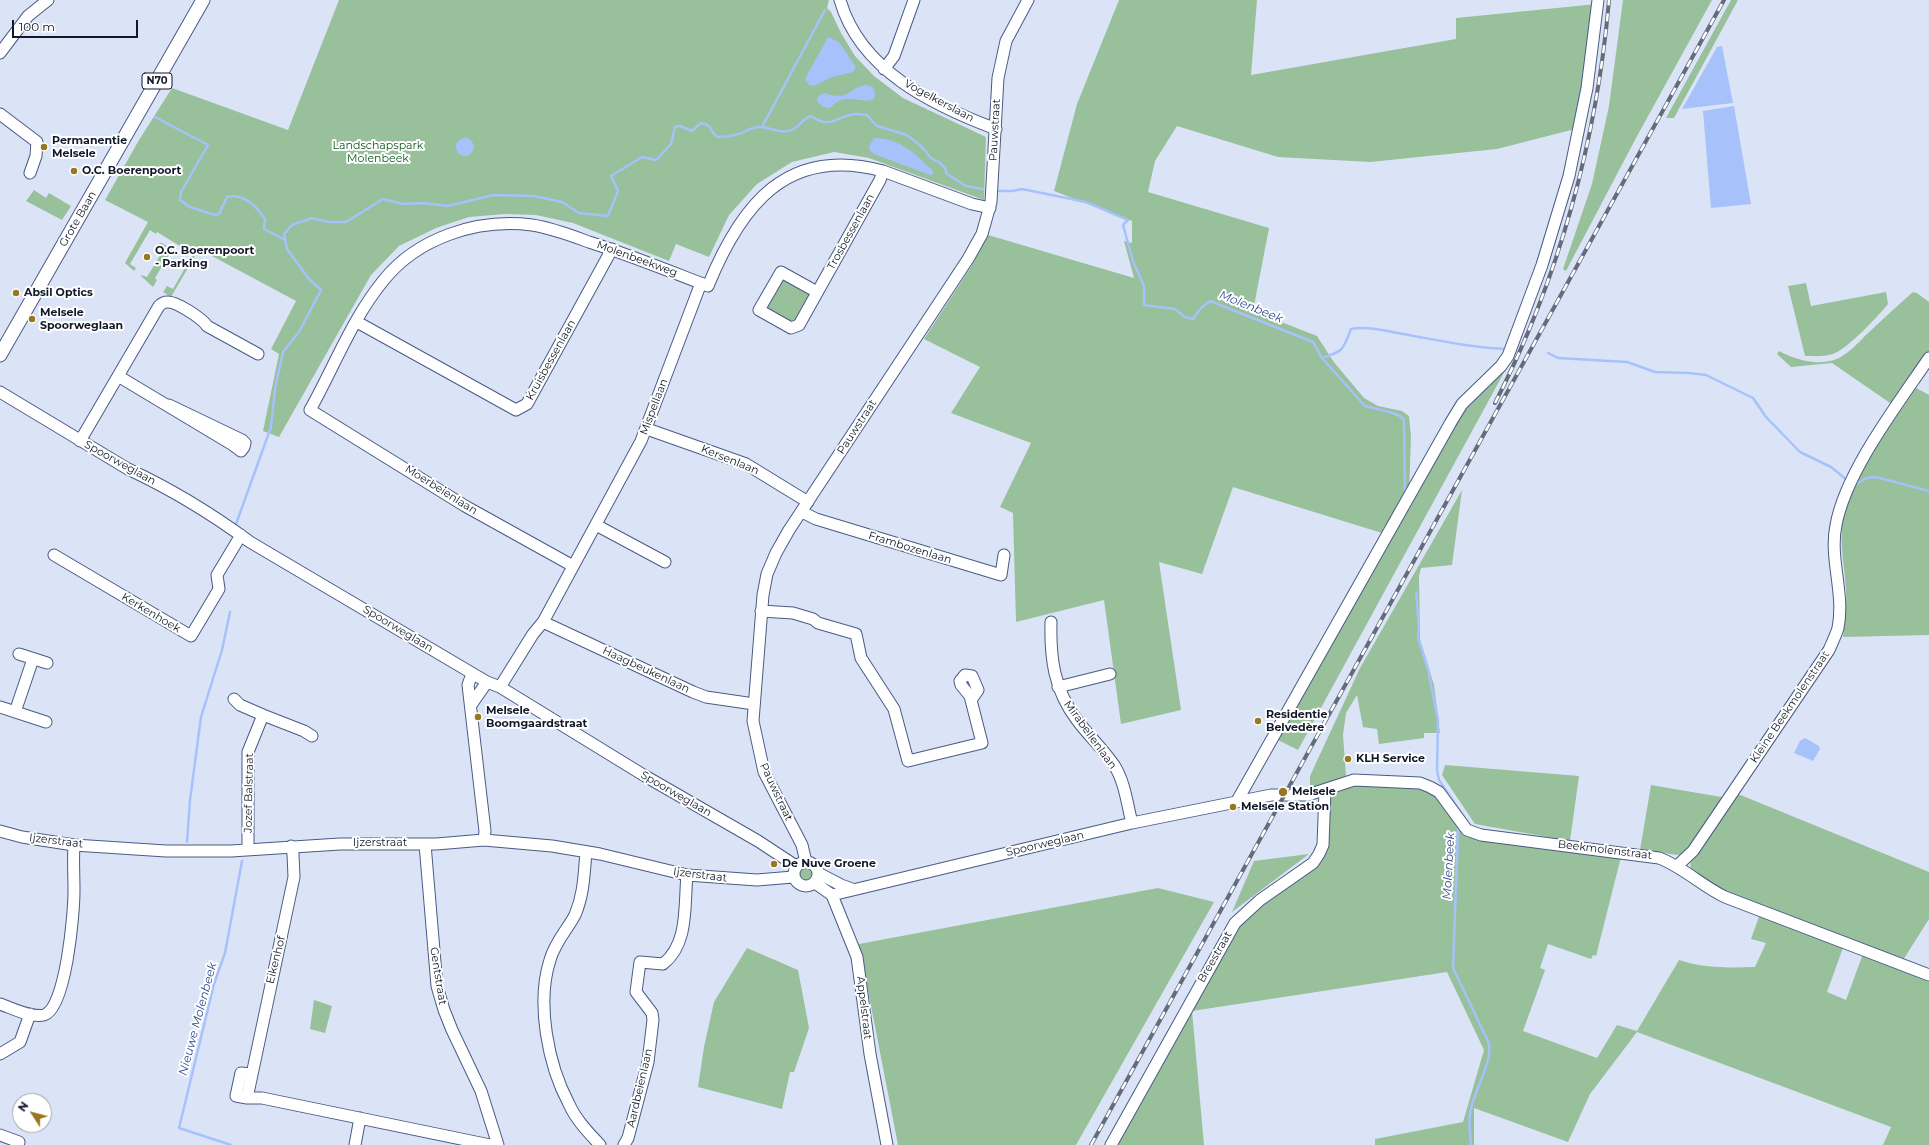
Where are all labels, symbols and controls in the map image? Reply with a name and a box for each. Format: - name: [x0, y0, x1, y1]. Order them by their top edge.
- scale bar: [14, 12, 140, 38]
- text: 100 m: [19, 19, 55, 34]
- road number: N70: [142, 73, 172, 89]
- street label: Vogelkerslaan: [902, 77, 976, 125]
- street label: Pauwstraat: [987, 98, 1003, 162]
- place label: Permanentie Melsele: [52, 134, 127, 160]
- park label: Landschapspark Molenbeek: [333, 139, 423, 165]
- marker: Permanentie Melsele: [39, 142, 49, 152]
- place label: O.C. Boerenpoort: [82, 164, 181, 178]
- marker: O.C. Boerenpoort: [69, 166, 79, 176]
- street label: Grote Baan: [57, 189, 99, 249]
- street label: Trosbessenlaan: [825, 192, 877, 272]
- street label: Molenbeekweg: [595, 238, 679, 280]
- place label: O.C. Boerenpoort - Parking: [155, 244, 254, 270]
- marker: O.C. Boerenpoort - Parking: [142, 252, 152, 262]
- place label: Absil Optics: [24, 286, 93, 300]
- marker: Absil Optics: [11, 288, 21, 298]
- water label: Molenbeek: [1217, 288, 1285, 326]
- place label: Melsele Spoorweglaan: [40, 306, 123, 332]
- marker: Melsele Spoorweglaan: [27, 314, 37, 324]
- street label: Kruisbessenlaan: [523, 317, 579, 403]
- street label: Mispellaan: [637, 377, 671, 437]
- street label: Pauwstraat: [834, 397, 880, 457]
- street label: Spoorweglaan: [82, 438, 158, 488]
- street label: Kersenlaan: [699, 442, 761, 478]
- street label: Moerbeienlaan: [402, 462, 480, 518]
- street label: Frambozenlaan: [867, 529, 953, 567]
- street label: Kerkenhoek: [119, 590, 183, 636]
- street label: Spoorweglaan: [360, 603, 436, 655]
- street label: Haagbeukenlaan: [600, 644, 692, 696]
- street label: Kleine Beekmolenstraat: [1748, 648, 1832, 766]
- street label: Mirabellenlaan: [1061, 698, 1119, 772]
- place label: Melsele Boomgaardstraat: [486, 704, 587, 730]
- place label: Residentie Belvedère: [1266, 708, 1327, 734]
- marker: Melsele Boomgaardstraat: [473, 712, 483, 722]
- marker: Residentie Belvedère: [1253, 716, 1263, 726]
- place label: KLH Service: [1356, 752, 1425, 766]
- street label: Jozef Balstraat: [242, 753, 256, 833]
- marker: KLH Service: [1343, 754, 1353, 764]
- street label: Pauwstraat: [757, 761, 795, 823]
- street label: Spoorweglaan: [638, 768, 714, 820]
- place label: Melsele: [1292, 785, 1336, 799]
- marker: Melsele: [1277, 786, 1289, 798]
- place label: Melsele Station: [1241, 800, 1329, 814]
- marker: Melsele Station: [1228, 802, 1238, 812]
- street label: Spoorweglaan: [1005, 829, 1085, 859]
- street label: Ijzerstraat: [28, 831, 84, 851]
- water label: Molenbeek: [1440, 832, 1458, 900]
- street label: Ijzerstraat: [353, 836, 407, 850]
- street label: Beekmolenstraat: [1557, 838, 1653, 862]
- place label: De Nuve Groene: [782, 857, 876, 871]
- marker: De Nuve Groene: [769, 859, 779, 869]
- street label: Ijzerstraat: [672, 865, 728, 885]
- street label: Breestraat: [1195, 929, 1235, 985]
- street label: Eikenhof: [264, 935, 288, 985]
- street label: Gentstraat: [427, 946, 449, 1006]
- water label: Nieuwe Molenbeek: [176, 961, 220, 1077]
- street label: Appelstraat: [854, 976, 874, 1040]
- street label: Aardbeienlaan: [625, 1047, 655, 1129]
- north arrow: [12, 1093, 52, 1133]
- text: N: [15, 1099, 31, 1114]

